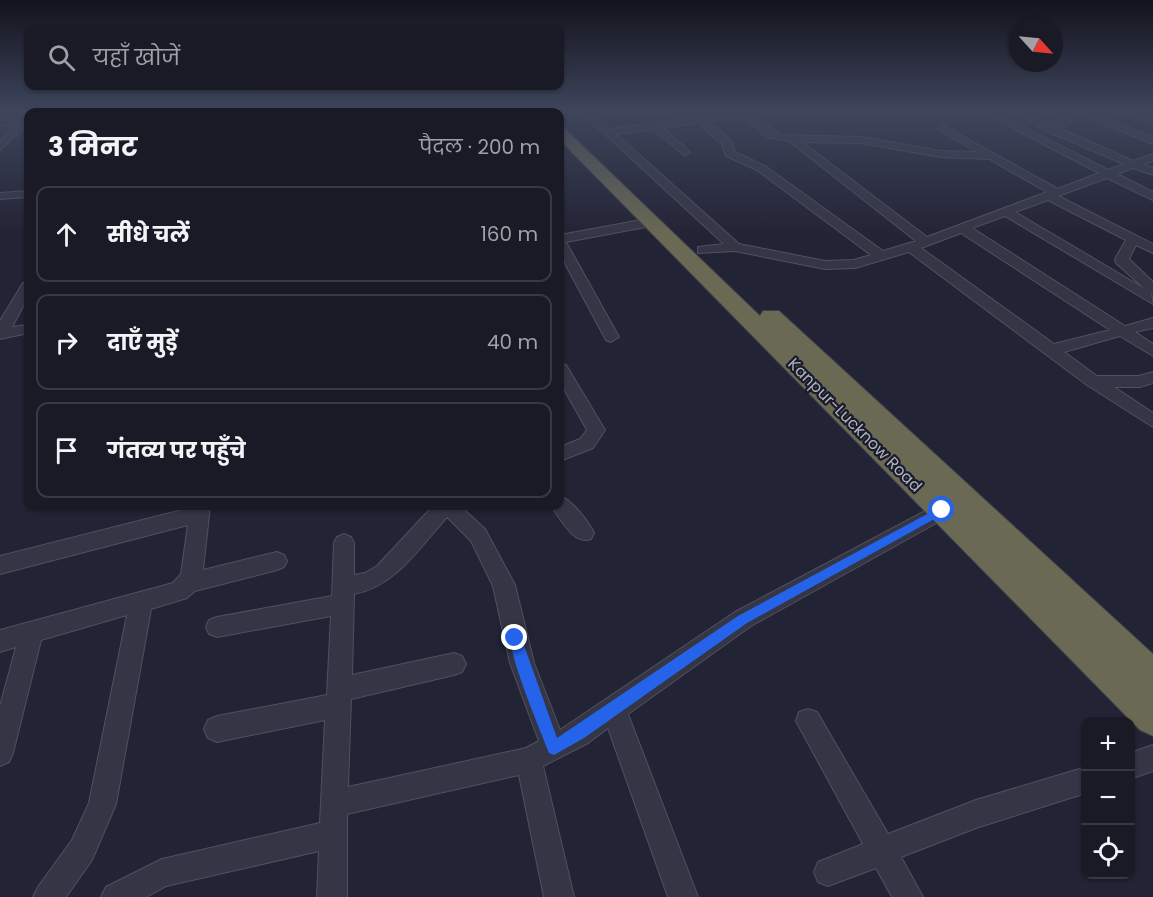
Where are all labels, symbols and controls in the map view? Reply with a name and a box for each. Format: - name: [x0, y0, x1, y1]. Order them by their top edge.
- north arrow: [1009, 18, 1063, 72]
- search box: [24, 24, 564, 90]
- icon: search: [45, 41, 78, 74]
- text: यहाँ खोजें: [93, 42, 180, 73]
- text: 3 मिनट: [48, 129, 138, 165]
- text: पैदल · 200 m: [419, 133, 540, 161]
- icon: ahead: [50, 218, 83, 251]
- text: सीधे चलें: [107, 219, 190, 250]
- text: 160 m: [480, 220, 538, 248]
- icon: right: [50, 326, 83, 359]
- text: दाएँ मुड़ें: [107, 327, 178, 358]
- text: 40 m: [487, 328, 538, 356]
- street label: Kanpur-Lucknow Road: [783, 353, 927, 497]
- icon: arrive: [50, 434, 83, 467]
- text: गंतव्य पर पहुँचे: [107, 435, 246, 466]
- route start: [928, 496, 954, 522]
- route end: [501, 624, 527, 650]
- map controls: [1081, 717, 1135, 879]
- button: +: [1081, 717, 1135, 771]
- button: −: [1081, 771, 1135, 825]
- button: locate: [1081, 825, 1135, 879]

